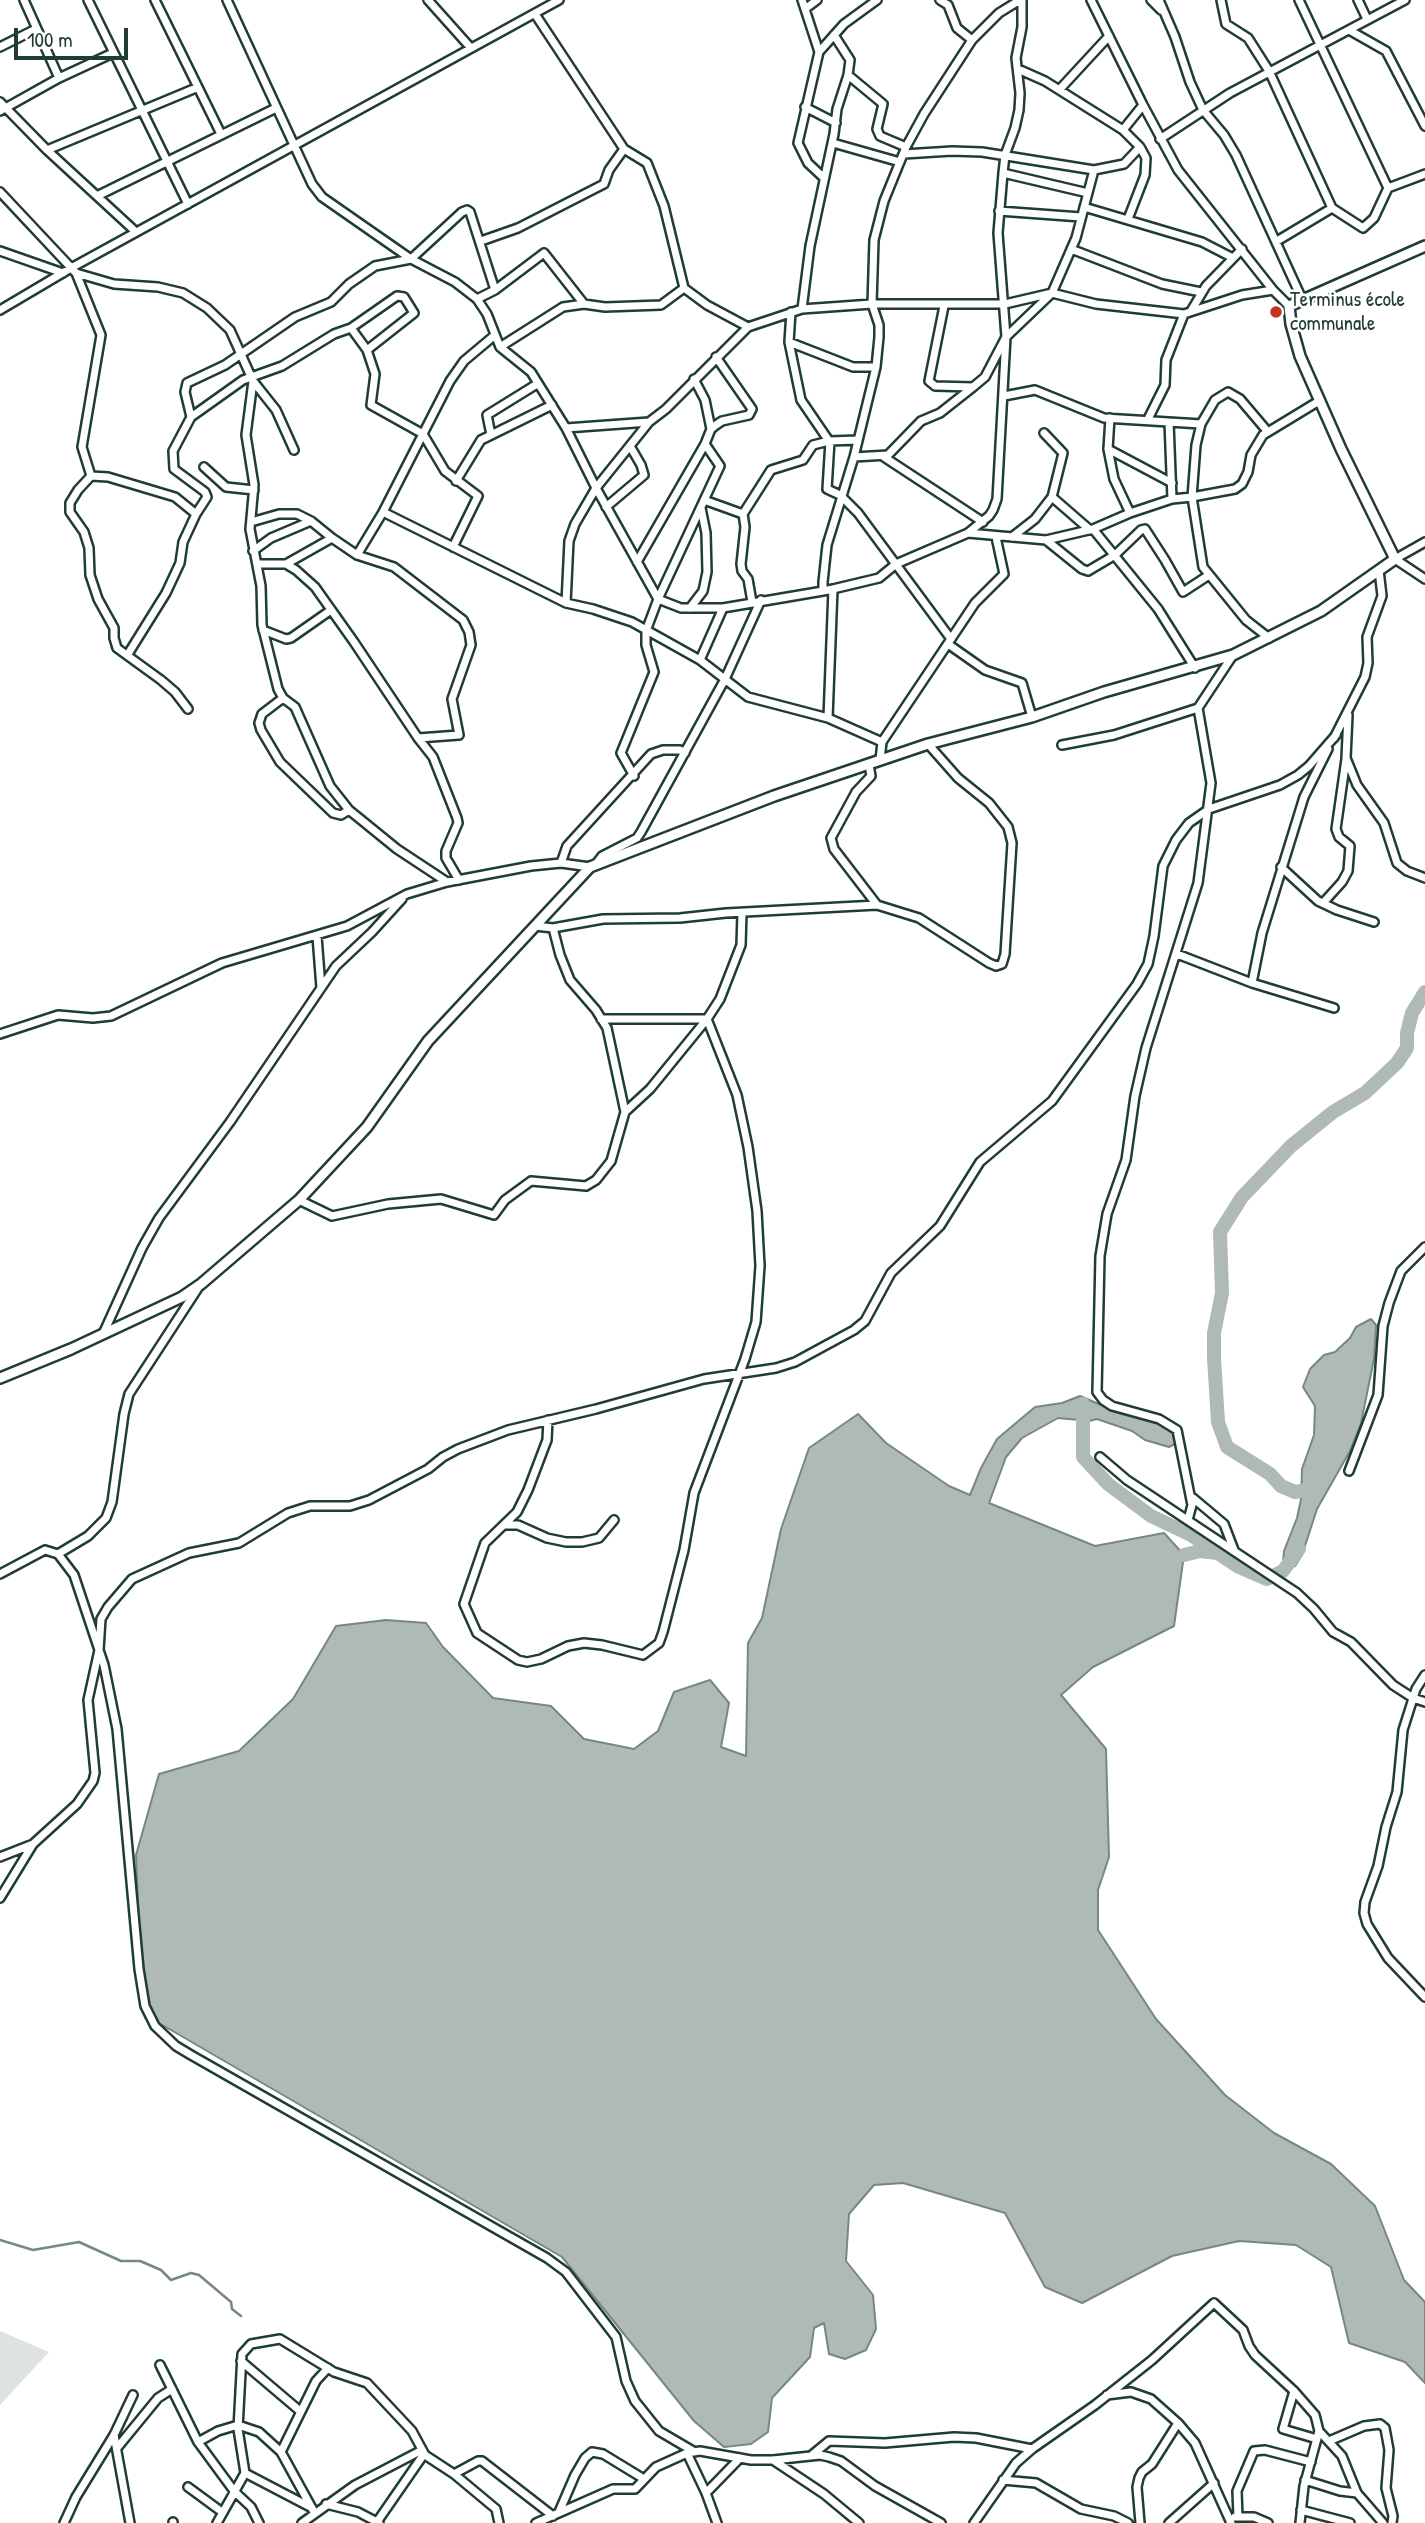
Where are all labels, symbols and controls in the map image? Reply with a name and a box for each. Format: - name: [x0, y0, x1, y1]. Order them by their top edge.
- scale bar: [18, 14, 131, 58]
- text: 100 m: [27, 25, 73, 54]
- place label: Terminus école communale: [1290, 287, 1405, 337]
- marker: Terminus école communale: [1268, 304, 1284, 320]

